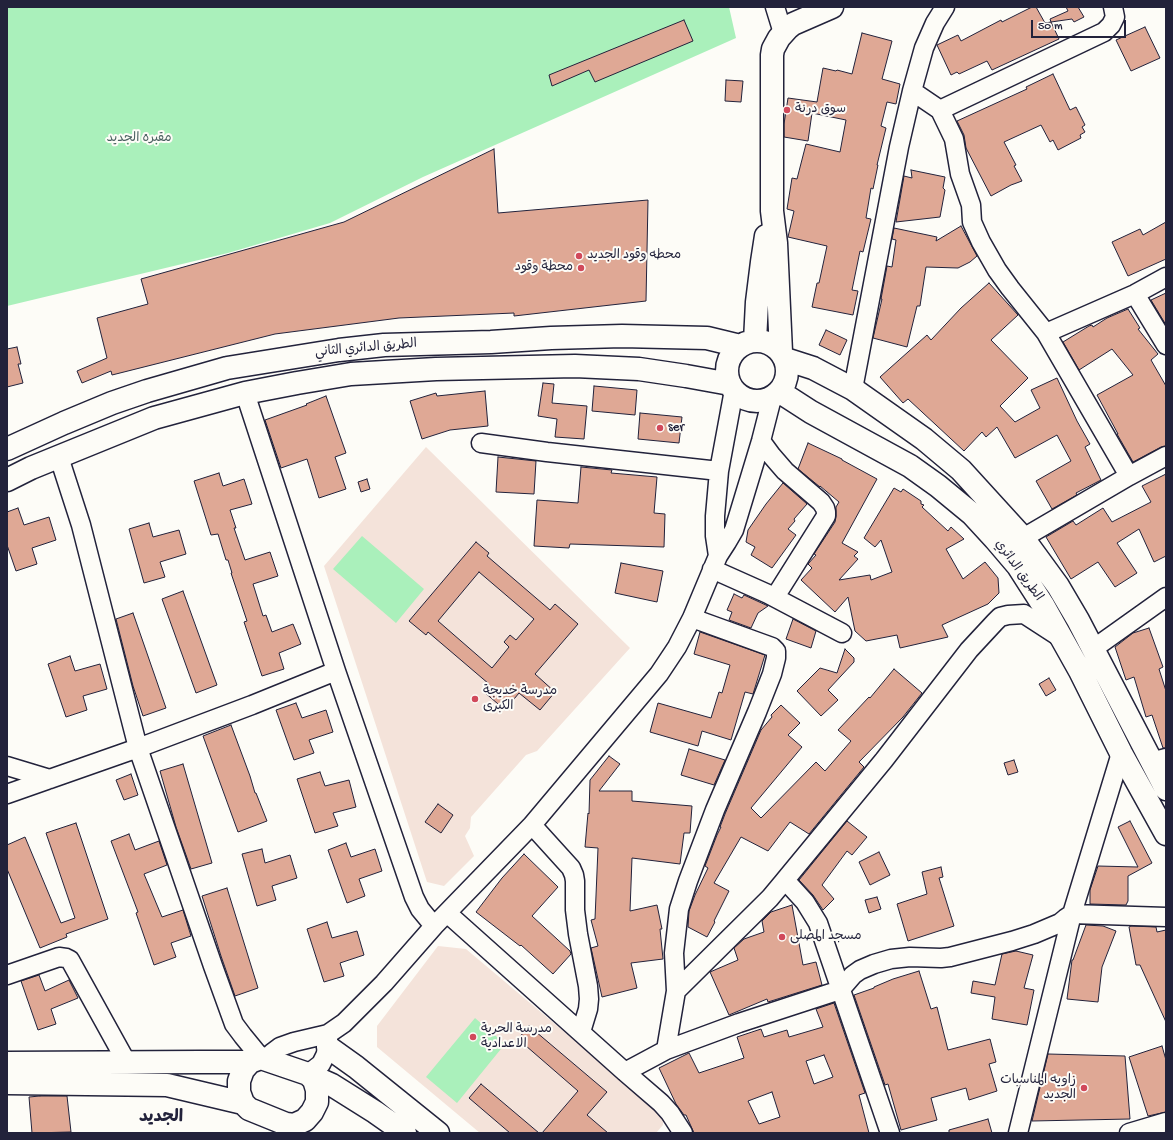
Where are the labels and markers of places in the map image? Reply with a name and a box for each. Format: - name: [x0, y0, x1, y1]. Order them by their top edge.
- place label: سوق درنة: [795, 102, 846, 118]
- marker: سوق درنة: [782, 105, 792, 115]
- place label: محطه وقود الجديد: [587, 248, 681, 264]
- marker: محطه وقود الجديد: [574, 251, 584, 261]
- place label: محطة وقود: [515, 260, 573, 276]
- marker: محطة وقود: [576, 263, 586, 273]
- place label: ser: [668, 420, 684, 436]
- marker: ser: [655, 423, 665, 433]
- place label: مدرسة خديجة الكبرى: [483, 684, 557, 715]
- marker: مدرسة خديجة الكبرى: [470, 694, 480, 704]
- place label: مسجد المصلى: [790, 929, 861, 945]
- marker: مسجد المصلى: [777, 932, 787, 942]
- place label: مدرسة الحرية الاعدادية: [481, 1022, 552, 1053]
- marker: مدرسة الحرية الاعدادية: [468, 1032, 478, 1042]
- place label: زاويه المناسبات الجديد: [1000, 1073, 1076, 1104]
- marker: زاويه المناسبات الجديد: [1079, 1083, 1089, 1093]

